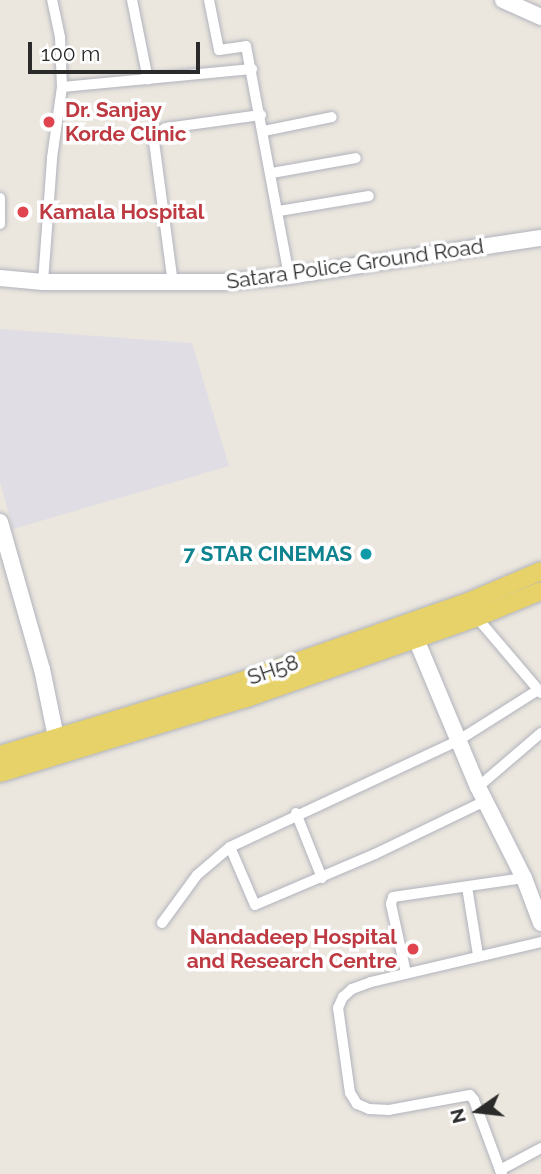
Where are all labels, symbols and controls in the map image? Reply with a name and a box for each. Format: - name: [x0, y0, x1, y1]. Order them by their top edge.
- scale bar: [32, 28, 203, 72]
- text: 100 m: [41, 41, 100, 66]
- place label: Dr. Sanjay Korde Clinic: [65, 97, 187, 147]
- marker: Dr. Sanjay Korde Clinic: [39, 112, 59, 132]
- place label: Kamala Hospital: [39, 199, 204, 225]
- marker: Kamala Hospital: [13, 202, 33, 222]
- street label: Satara Police Ground Road: [225, 233, 485, 295]
- place label: 7 STAR CINEMAS: [184, 541, 352, 567]
- marker: 7 STAR CINEMAS: [358, 546, 374, 562]
- street label: SH58: [244, 650, 302, 690]
- place label: Nandadeep Hospital and Research Centre: [187, 924, 397, 974]
- marker: Nandadeep Hospital and Research Centre: [403, 939, 423, 959]
- north arrow: [443, 1076, 513, 1146]
- text: N: [445, 1106, 470, 1126]

